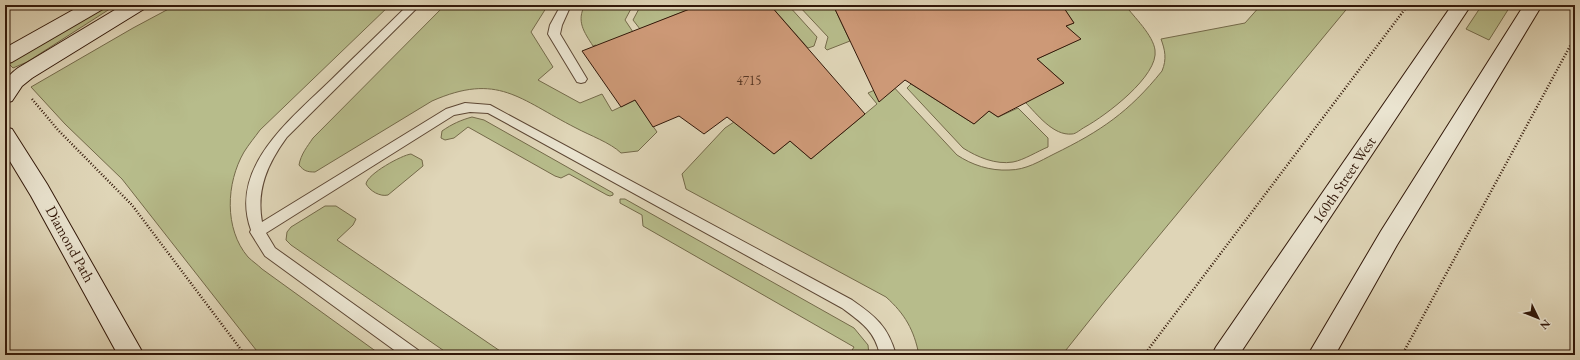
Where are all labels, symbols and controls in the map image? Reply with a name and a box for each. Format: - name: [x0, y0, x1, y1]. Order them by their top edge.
- house number: 4715: [737, 72, 761, 89]
- street label: 160th Street West: [1308, 132, 1380, 227]
- street label: Diamond Path: [42, 202, 99, 286]
- north arrow: [1518, 298, 1558, 338]
- text: N: [1537, 317, 1553, 333]

